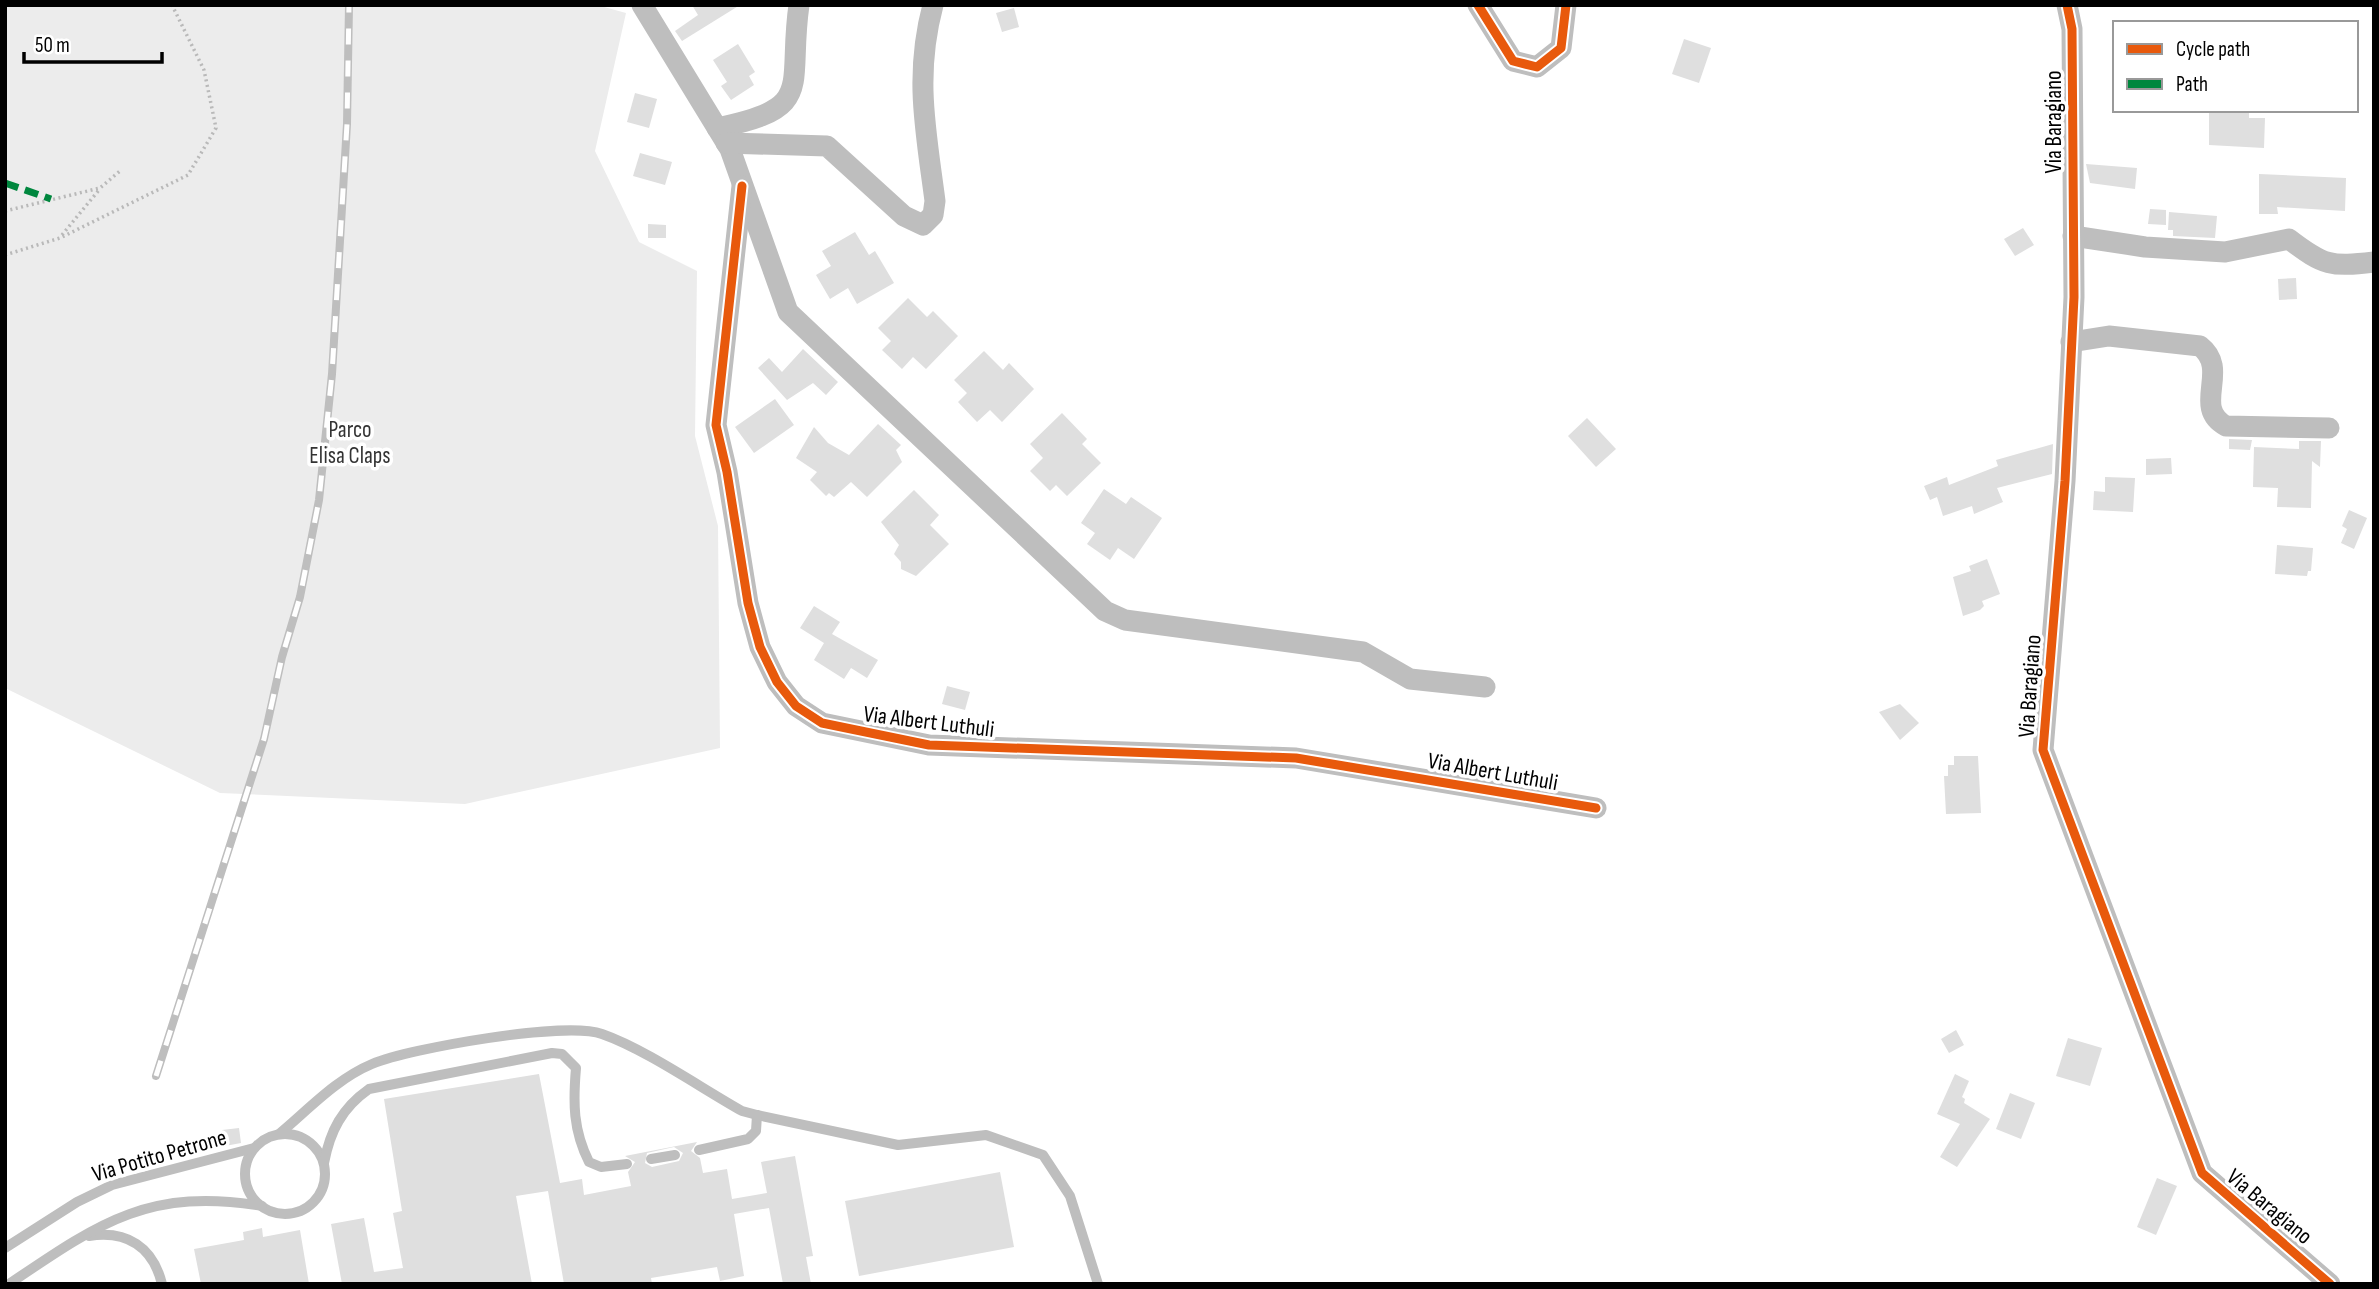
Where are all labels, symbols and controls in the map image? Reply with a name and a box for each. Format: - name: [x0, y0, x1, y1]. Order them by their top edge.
- scale bar: [24, 21, 163, 65]
- legend: [2113, 21, 2358, 112]
- text: 50 m: [35, 33, 70, 58]
- text: Cycle path: [2176, 37, 2250, 62]
- street label: Via Baragiano: [2040, 70, 2068, 174]
- text: Path: [2176, 72, 2208, 97]
- park label: Parco Elisa Claps: [309, 416, 391, 470]
- street label: Via Baragiano: [2012, 634, 2048, 738]
- street label: Via Albert Luthuli: [862, 700, 996, 744]
- street label: Via Albert Luthuli: [1426, 747, 1560, 797]
- street label: Via Potito Petrone: [89, 1123, 230, 1189]
- street label: Via Baragiano: [2221, 1163, 2318, 1251]

